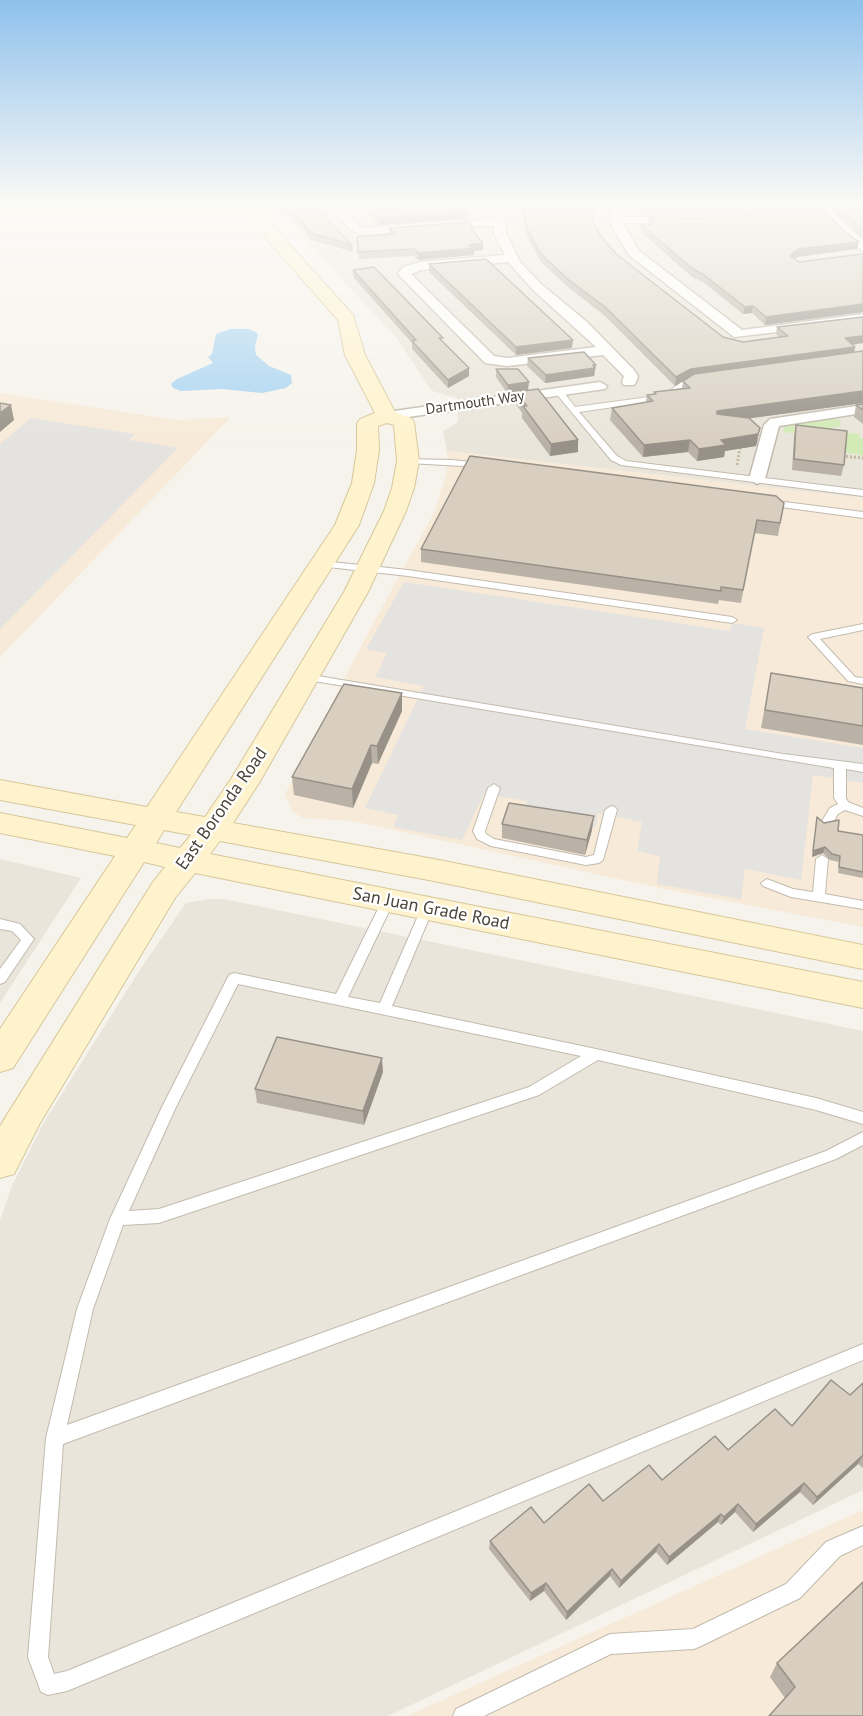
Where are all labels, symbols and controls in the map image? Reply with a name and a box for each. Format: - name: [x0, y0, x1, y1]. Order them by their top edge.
- street label: Dartmouth Way: [424, 387, 526, 419]
- street label: East Boronda Road: [172, 744, 272, 874]
- street label: San Juan Grade Road: [351, 883, 511, 935]

